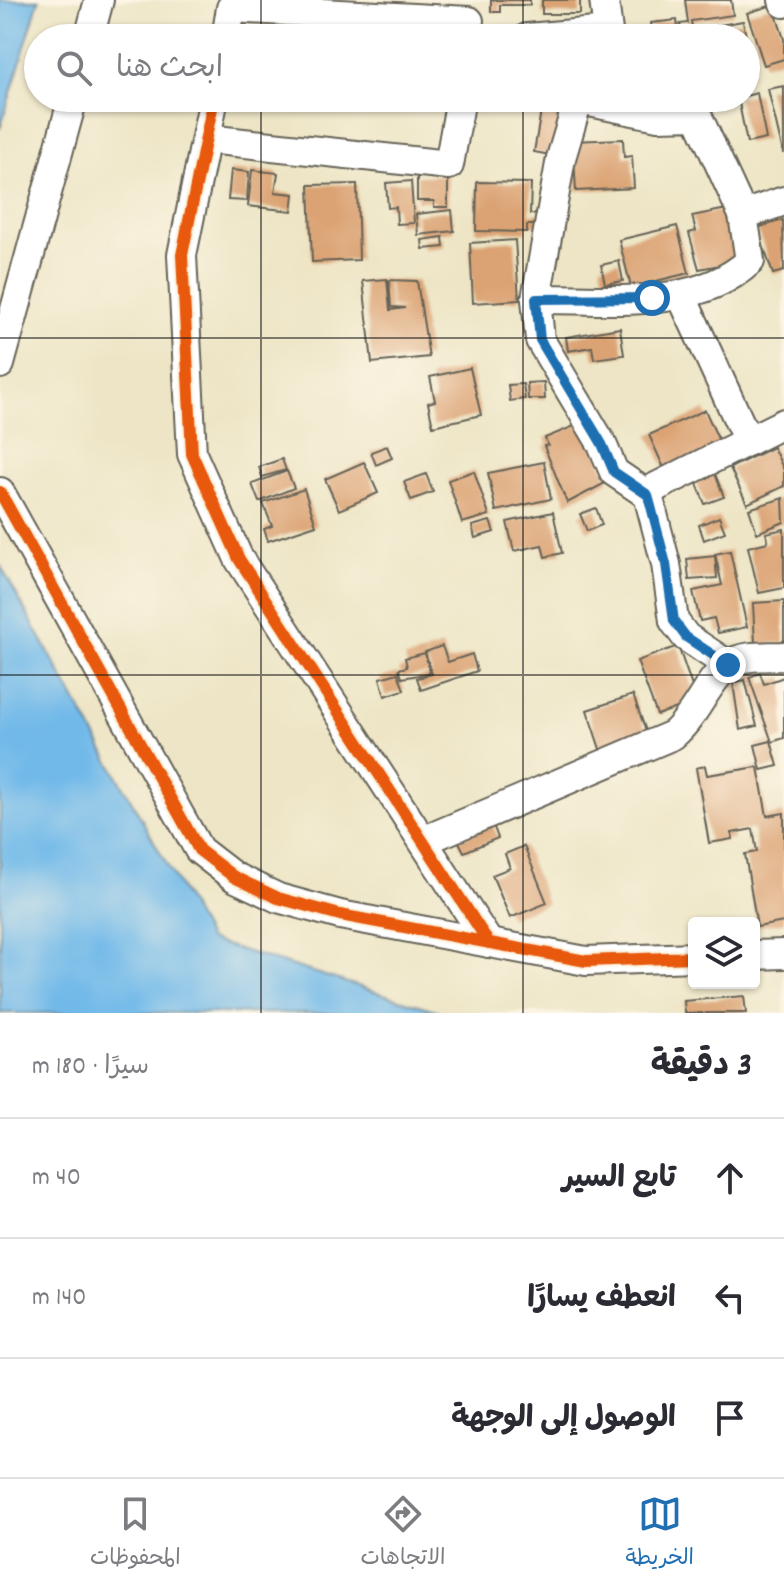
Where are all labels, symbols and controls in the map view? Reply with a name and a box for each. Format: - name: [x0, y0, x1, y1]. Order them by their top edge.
- search box: [24, 24, 760, 112]
- icon: search: [52, 46, 96, 90]
- text: ابحث هنا: [116, 49, 223, 92]
- route start: [634, 280, 670, 316]
- route end: [710, 647, 746, 683]
- map controls: [688, 917, 760, 989]
- button: layers: [688, 917, 760, 989]
- text: 3 دقيقة: [651, 1043, 752, 1092]
- text: سيرًا · 180 m: [32, 1049, 149, 1086]
- icon: ahead: [708, 1156, 752, 1200]
- text: تابع السير: [562, 1159, 676, 1202]
- text: 40 m: [32, 1160, 81, 1197]
- icon: left: [708, 1276, 752, 1320]
- text: انعطف يسارًا: [527, 1279, 676, 1322]
- text: 140 m: [32, 1280, 87, 1317]
- icon: arrive: [708, 1396, 752, 1440]
- text: الوصول إلى الوجهة: [451, 1399, 676, 1442]
- tab: المحفوظات: [90, 1492, 181, 1576]
- tab: الاتجاهات: [360, 1492, 445, 1576]
- tab: الخريطة: [625, 1492, 694, 1576]

